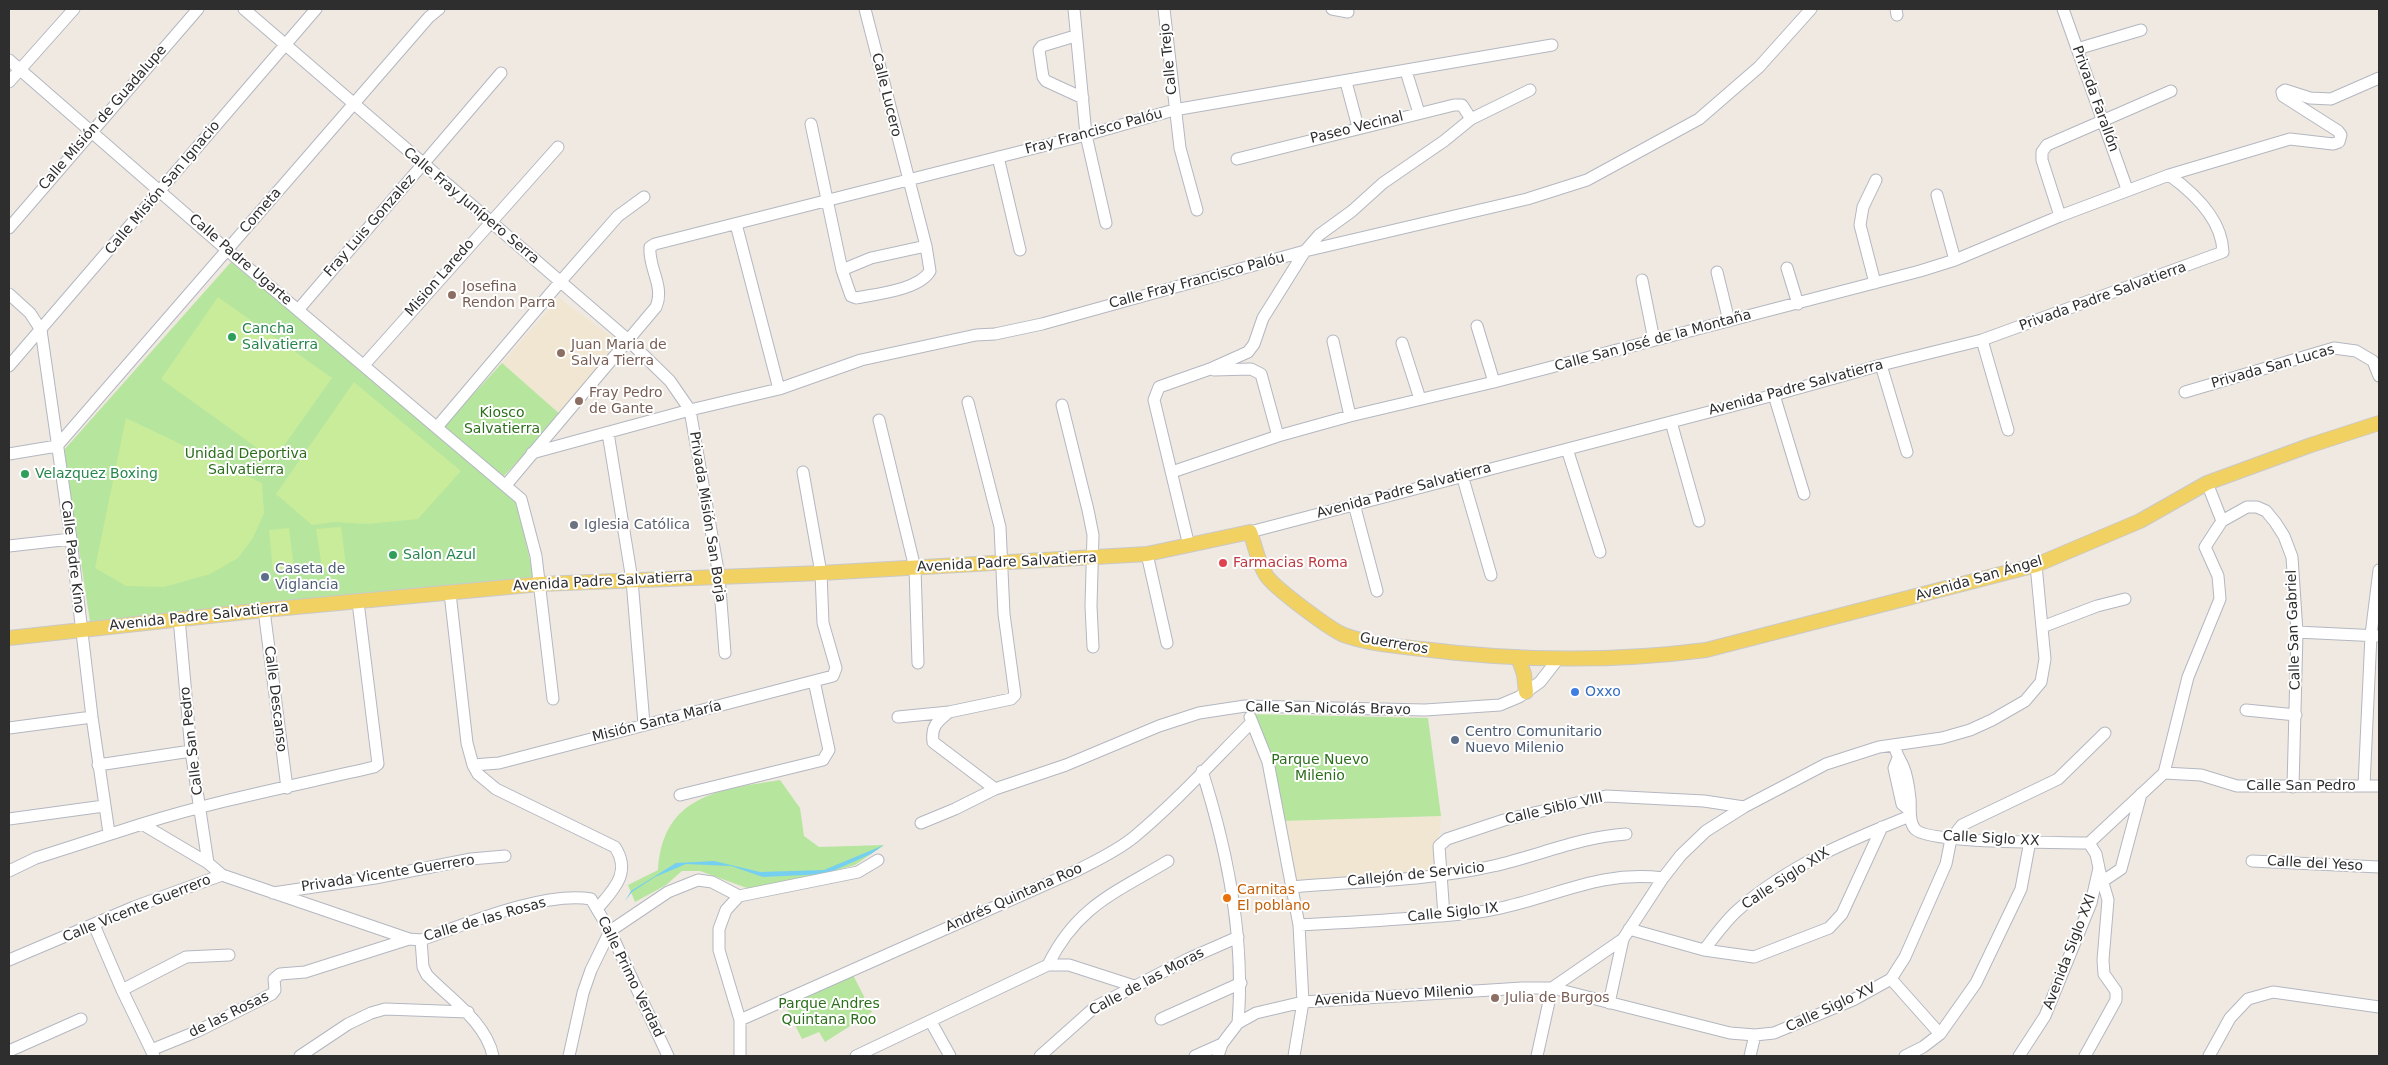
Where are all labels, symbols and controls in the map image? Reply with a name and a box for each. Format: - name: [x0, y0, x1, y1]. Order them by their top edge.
- street label: Calle Trejo: [1157, 22, 1181, 96]
- street label: Calle Misión de Guadalupe: [36, 42, 170, 194]
- street label: Privada Farallón: [2068, 44, 2122, 154]
- street label: Calle Lucero: [867, 51, 905, 139]
- street label: Fray Francisco Palóu: [1023, 106, 1165, 158]
- street label: Paseo Vecinal: [1309, 108, 1405, 148]
- street label: Calle Misión San Ignacio: [102, 118, 224, 258]
- street label: Calle Fray Junípero Serra: [400, 144, 542, 268]
- street label: Fray Luis Gonzalez: [321, 171, 419, 281]
- street label: Cometa: [237, 185, 285, 237]
- street label: Calle Padre Ugarte: [185, 211, 295, 309]
- street label: Mision Laredo: [402, 236, 478, 320]
- street label: Calle Fray Francisco Palóu: [1107, 249, 1287, 313]
- street label: Privada Padre Salvatierra: [2017, 259, 2189, 335]
- place label: Josefina Rendon Parra: [462, 279, 556, 312]
- marker: Josefina Rendon Parra: [446, 289, 458, 301]
- street label: Calle San José de la Montaña: [1553, 307, 1753, 375]
- place label: Cancha Salvatierra: [242, 321, 318, 354]
- marker: Cancha Salvatierra: [226, 331, 238, 343]
- place label: Juan Maria de Salva Tierra: [571, 337, 667, 370]
- street label: Privada San Lucas: [2209, 341, 2337, 393]
- marker: Juan Maria de Salva Tierra: [555, 347, 567, 359]
- street label: Avenida Padre Salvatierra: [1707, 357, 1885, 419]
- place label: Fray Pedro de Gante: [589, 385, 663, 418]
- marker: Fray Pedro de Gante: [573, 395, 585, 407]
- park label: Kiosco Salvatierra: [464, 405, 540, 438]
- street label: Privada Misión San Borja: [685, 430, 729, 604]
- park label: Unidad Deportiva Salvatierra: [185, 446, 307, 478]
- street label: Avenida Padre Salvatierra: [1315, 460, 1493, 522]
- place label: Velazquez Boxing: [35, 466, 158, 482]
- marker: Velazquez Boxing: [19, 468, 31, 480]
- street label: Calle Padre Kino: [57, 500, 87, 614]
- place label: Iglesia Católica: [584, 517, 690, 533]
- marker: Iglesia Católica: [568, 519, 580, 531]
- place label: Salon Azul: [403, 547, 476, 563]
- marker: Salon Azul: [387, 549, 399, 561]
- street label: Avenida Padre Salvatierra: [917, 550, 1097, 576]
- street label: Avenida San Ángel: [1914, 553, 2044, 605]
- place label: Farmacias Roma: [1233, 555, 1348, 571]
- marker: Farmacias Roma: [1217, 557, 1229, 569]
- place label: Caseta de Viglancia: [275, 561, 345, 594]
- street label: Avenida Padre Salvatierra: [513, 569, 693, 595]
- street label: Calle San Gabriel: [2284, 570, 2304, 690]
- marker: Caseta de Viglancia: [259, 571, 271, 583]
- street label: Avenida Padre Salvatierra: [109, 599, 289, 635]
- street label: Guerreros: [1358, 630, 1430, 658]
- street label: Calle Descanso: [260, 645, 290, 753]
- place label: Oxxo: [1585, 684, 1621, 700]
- street label: Calle San Pedro: [177, 686, 207, 796]
- marker: Oxxo: [1569, 686, 1581, 698]
- street label: Misión Santa María: [591, 698, 723, 746]
- street label: Calle San Nicolás Bravo: [1245, 699, 1411, 719]
- place label: Centro Comunitario Nuevo Milenio: [1465, 724, 1602, 756]
- marker: Centro Comunitario Nuevo Milenio: [1449, 734, 1461, 746]
- park label: Parque Nuevo Milenio: [1271, 752, 1369, 784]
- street label: Calle San Pedro: [2246, 778, 2356, 794]
- street label: Calle Siblo VIII: [1504, 790, 1604, 828]
- street label: Calle Siglo XX: [1942, 828, 2040, 850]
- street label: Calle Siglo XIX: [1739, 844, 1833, 914]
- street label: Privada Vicente Guerrero: [300, 852, 476, 896]
- street label: Calle del Yeso: [2267, 853, 2363, 875]
- street label: Callejón de Servicio: [1346, 859, 1486, 891]
- street label: Andrés Quintana Roo: [943, 860, 1085, 936]
- street label: Calle Vicente Guerrero: [61, 872, 213, 946]
- place label: Carnitas El poblano: [1237, 882, 1310, 914]
- marker: Carnitas El poblano: [1221, 892, 1233, 904]
- street label: Avenida Siglo XXI: [2040, 892, 2100, 1012]
- street label: Calle de las Rosas: [422, 895, 548, 945]
- street label: Calle Siglo IX: [1407, 900, 1499, 926]
- street label: Calle Primo Verdad: [593, 914, 667, 1040]
- street label: Calle de las Moras: [1087, 945, 1207, 1019]
- street label: Calle Siglo XV: [1784, 980, 1878, 1036]
- street label: Avenida Nuevo Milenio: [1314, 982, 1474, 1010]
- street label: de las Rosas: [186, 988, 272, 1042]
- place label: Julia de Burgos: [1505, 990, 1609, 1006]
- marker: Julia de Burgos: [1489, 992, 1501, 1004]
- park label: Parque Andres Quintana Roo: [778, 996, 880, 1028]

